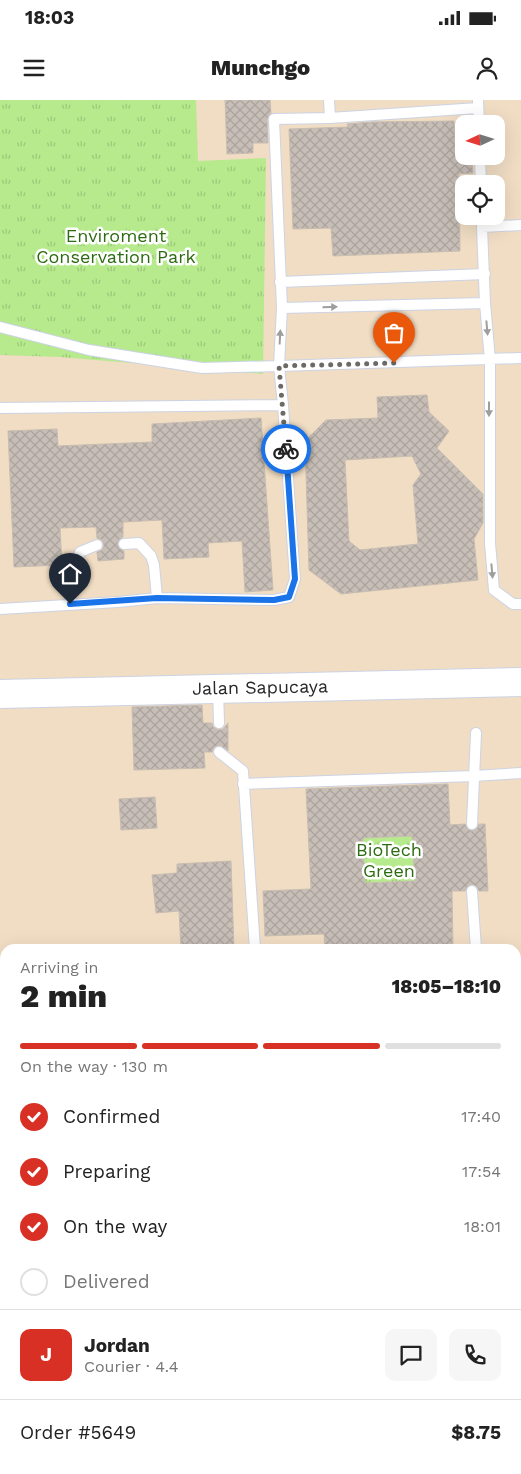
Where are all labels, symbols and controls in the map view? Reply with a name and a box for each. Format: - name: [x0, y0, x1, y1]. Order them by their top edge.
- text: 18:03: [25, 6, 74, 29]
- icon: menu: [20, 54, 48, 82]
- icon: person: [473, 54, 501, 82]
- text: Munchgo: [211, 55, 310, 80]
- north arrow: [455, 115, 505, 165]
- map controls: [455, 115, 505, 225]
- button: locate: [455, 175, 505, 225]
- park label: Enviroment Conservation Park: [36, 225, 196, 267]
- one-way arrow: [323, 303, 339, 311]
- pin: [373, 312, 415, 363]
- icon: bag: [380, 319, 408, 347]
- one-way arrow: [483, 321, 491, 337]
- one-way arrow: [277, 329, 285, 345]
- one-way arrow: [485, 401, 493, 417]
- courier: [261, 424, 311, 474]
- icon: bike: [272, 435, 300, 463]
- pin: [49, 553, 91, 604]
- icon: home: [56, 560, 84, 588]
- one-way arrow: [489, 564, 497, 580]
- street label: Jalan Sapucaya: [192, 675, 328, 699]
- park label: BioTech Green: [356, 839, 422, 881]
- text: Arriving in: [20, 958, 98, 977]
- text: 18:05–18:10: [392, 975, 501, 998]
- text: 2 min: [20, 977, 107, 1015]
- text: On the way · 130 m: [20, 1057, 168, 1076]
- icon: check: [20, 1103, 48, 1131]
- text: Confirmed: [63, 1105, 160, 1128]
- text: 17:40: [461, 1107, 501, 1126]
- icon: check: [20, 1158, 48, 1186]
- text: Preparing: [63, 1160, 150, 1183]
- text: 17:54: [462, 1162, 501, 1181]
- icon: check: [20, 1213, 48, 1241]
- text: On the way: [63, 1215, 167, 1238]
- text: 18:01: [464, 1217, 501, 1236]
- text: Delivered: [63, 1270, 150, 1293]
- button: chat: [385, 1329, 437, 1381]
- button: phone: [449, 1329, 501, 1381]
- text: Jordan: [84, 1334, 150, 1357]
- text: J: [40, 1343, 52, 1366]
- text: Courier · 4.4: [84, 1357, 179, 1376]
- text: Order #5649: [20, 1421, 136, 1444]
- text: $8.75: [451, 1421, 501, 1444]

